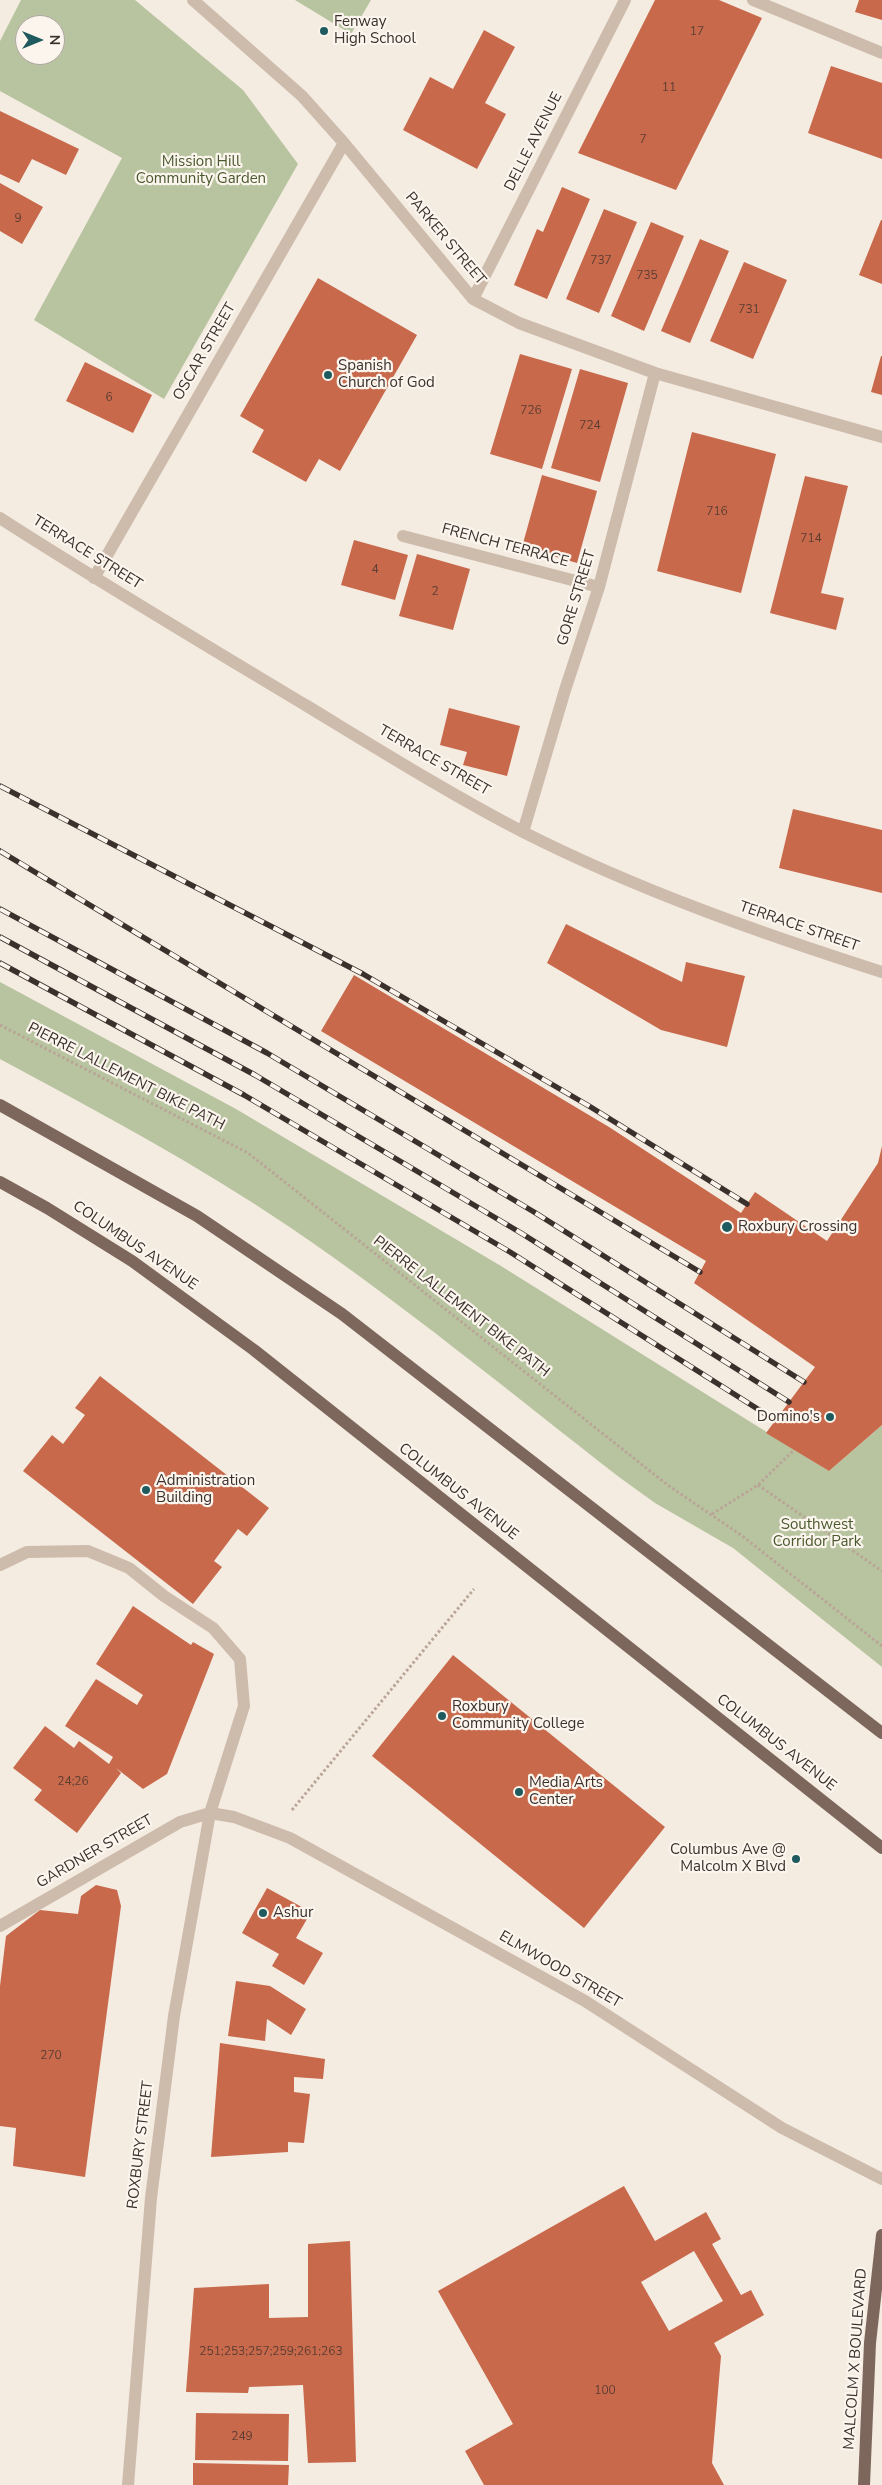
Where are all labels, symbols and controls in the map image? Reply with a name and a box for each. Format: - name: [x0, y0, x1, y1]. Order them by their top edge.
- place label: Fenway High School: [334, 13, 416, 48]
- north arrow: [15, 15, 65, 65]
- marker: Fenway High School: [318, 25, 330, 37]
- house number: 17: [690, 25, 704, 39]
- text: N: [45, 35, 64, 45]
- house number: 11: [662, 81, 676, 95]
- street label: DELLE AVENUE: [501, 89, 567, 195]
- house number: 7: [639, 133, 647, 147]
- park label: Mission Hill Community Garden: [136, 153, 266, 188]
- street label: PARKER STREET: [401, 189, 489, 289]
- house number: 9: [14, 212, 22, 226]
- house number: 737: [590, 254, 612, 268]
- house number: 735: [636, 269, 658, 283]
- street label: OSCAR STREET: [170, 300, 240, 404]
- house number: 731: [738, 303, 760, 317]
- place label: Spanish Church of God: [338, 357, 435, 392]
- marker: Spanish Church of God: [322, 369, 334, 381]
- house number: 6: [105, 391, 113, 405]
- house number: 726: [520, 404, 542, 418]
- house number: 724: [579, 419, 601, 433]
- house number: 716: [706, 505, 728, 519]
- street label: TERRACE STREET: [29, 512, 145, 594]
- street label: FRENCH TERRACE: [440, 520, 570, 572]
- house number: 714: [800, 532, 822, 546]
- street label: GORE STREET: [554, 548, 600, 648]
- house number: 4: [371, 563, 379, 577]
- house number: 2: [431, 585, 439, 599]
- street label: TERRACE STREET: [375, 722, 493, 800]
- street label: TERRACE STREET: [737, 898, 861, 956]
- street label: PIERRE LALLEMENT BIKE PATH: [24, 1019, 228, 1135]
- street label: COLUMBUS AVENUE: [69, 1197, 201, 1295]
- place label: Roxbury Crossing: [738, 1218, 857, 1236]
- marker: Roxbury Crossing: [720, 1220, 734, 1234]
- street label: PIERRE LALLEMENT BIKE PATH: [369, 1233, 553, 1381]
- place label: Domino's: [757, 1408, 820, 1426]
- marker: Domino's: [824, 1411, 836, 1423]
- street label: COLUMBUS AVENUE: [395, 1440, 521, 1544]
- place label: Administration Building: [156, 1472, 255, 1507]
- marker: Administration Building: [140, 1484, 152, 1496]
- park label: Southwest Corridor Park: [773, 1516, 861, 1551]
- street label: COLUMBUS AVENUE: [713, 1691, 839, 1795]
- place label: Roxbury Community College: [452, 1698, 584, 1733]
- marker: Roxbury Community College: [436, 1710, 448, 1722]
- place label: Media Arts Center: [529, 1774, 603, 1809]
- house number: 24;26: [57, 1775, 89, 1789]
- marker: Media Arts Center: [513, 1786, 525, 1798]
- street label: GARDNER STREET: [34, 1811, 156, 1893]
- place label: Columbus Ave @ Malcolm X Blvd: [670, 1841, 786, 1876]
- marker: Columbus Ave @ Malcolm X Blvd: [790, 1853, 802, 1865]
- place label: Ashur: [273, 1904, 313, 1922]
- marker: Ashur: [257, 1907, 269, 1919]
- street label: ELMWOOD STREET: [496, 1928, 624, 2012]
- house number: 270: [40, 2049, 62, 2063]
- street label: ROXBURY STREET: [124, 2080, 158, 2210]
- street label: MALCOLM X BOULEVARD: [841, 2268, 871, 2450]
- house number: 251;253;257;259;261;263: [199, 2345, 343, 2359]
- house number: 100: [594, 2384, 616, 2398]
- house number: 249: [231, 2430, 253, 2444]

